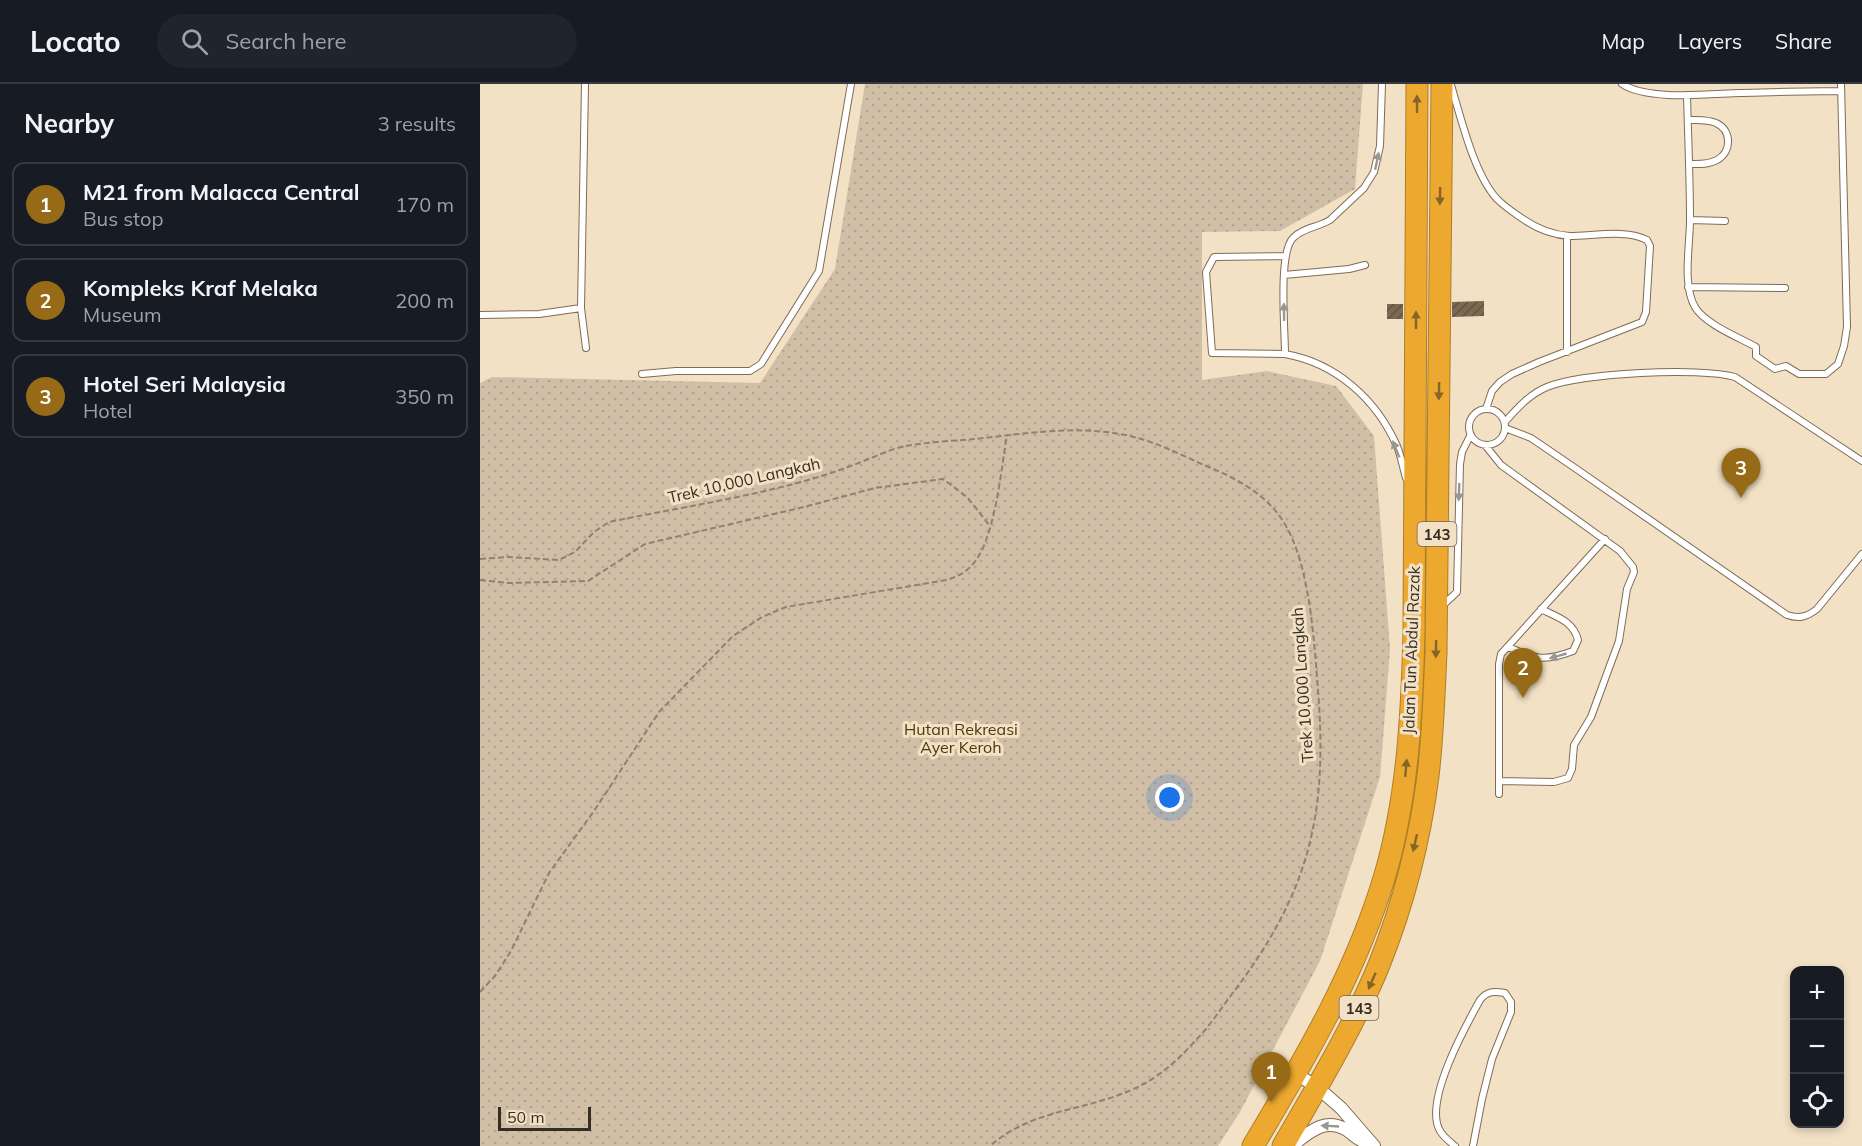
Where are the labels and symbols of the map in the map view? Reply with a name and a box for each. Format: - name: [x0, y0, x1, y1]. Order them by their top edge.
- one-way arrow: [1412, 94, 1422, 113]
- one-way arrow: [1373, 152, 1382, 171]
- one-way arrow: [1436, 187, 1445, 206]
- one-way arrow: [1279, 302, 1289, 321]
- one-way arrow: [1411, 310, 1421, 329]
- one-way arrow: [1434, 382, 1443, 401]
- one-way arrow: [1391, 439, 1401, 457]
- pin: 3: [1722, 448, 1760, 498]
- street label: Trek 10,000 Langkah: [666, 453, 822, 507]
- one-way arrow: [1455, 483, 1464, 502]
- road number: 143: [1418, 522, 1456, 546]
- street label: Jalan Tun Abdul Razak: [1398, 565, 1424, 734]
- street label: Trek 10,000 Langkah: [1287, 607, 1317, 763]
- one-way arrow: [1431, 640, 1441, 659]
- pin: 2: [1504, 648, 1542, 698]
- one-way arrow: [1548, 651, 1567, 661]
- park label: Hutan Rekreasi Ayer Keroh: [904, 719, 1018, 757]
- one-way arrow: [1401, 758, 1411, 777]
- your location: [1155, 783, 1184, 812]
- one-way arrow: [1410, 833, 1420, 852]
- one-way arrow: [1367, 972, 1376, 990]
- road number: 143: [1340, 996, 1378, 1020]
- pin: 1: [1252, 1052, 1290, 1102]
- scale bar: [498, 1104, 591, 1132]
- one-way arrow: [1320, 1122, 1339, 1131]

